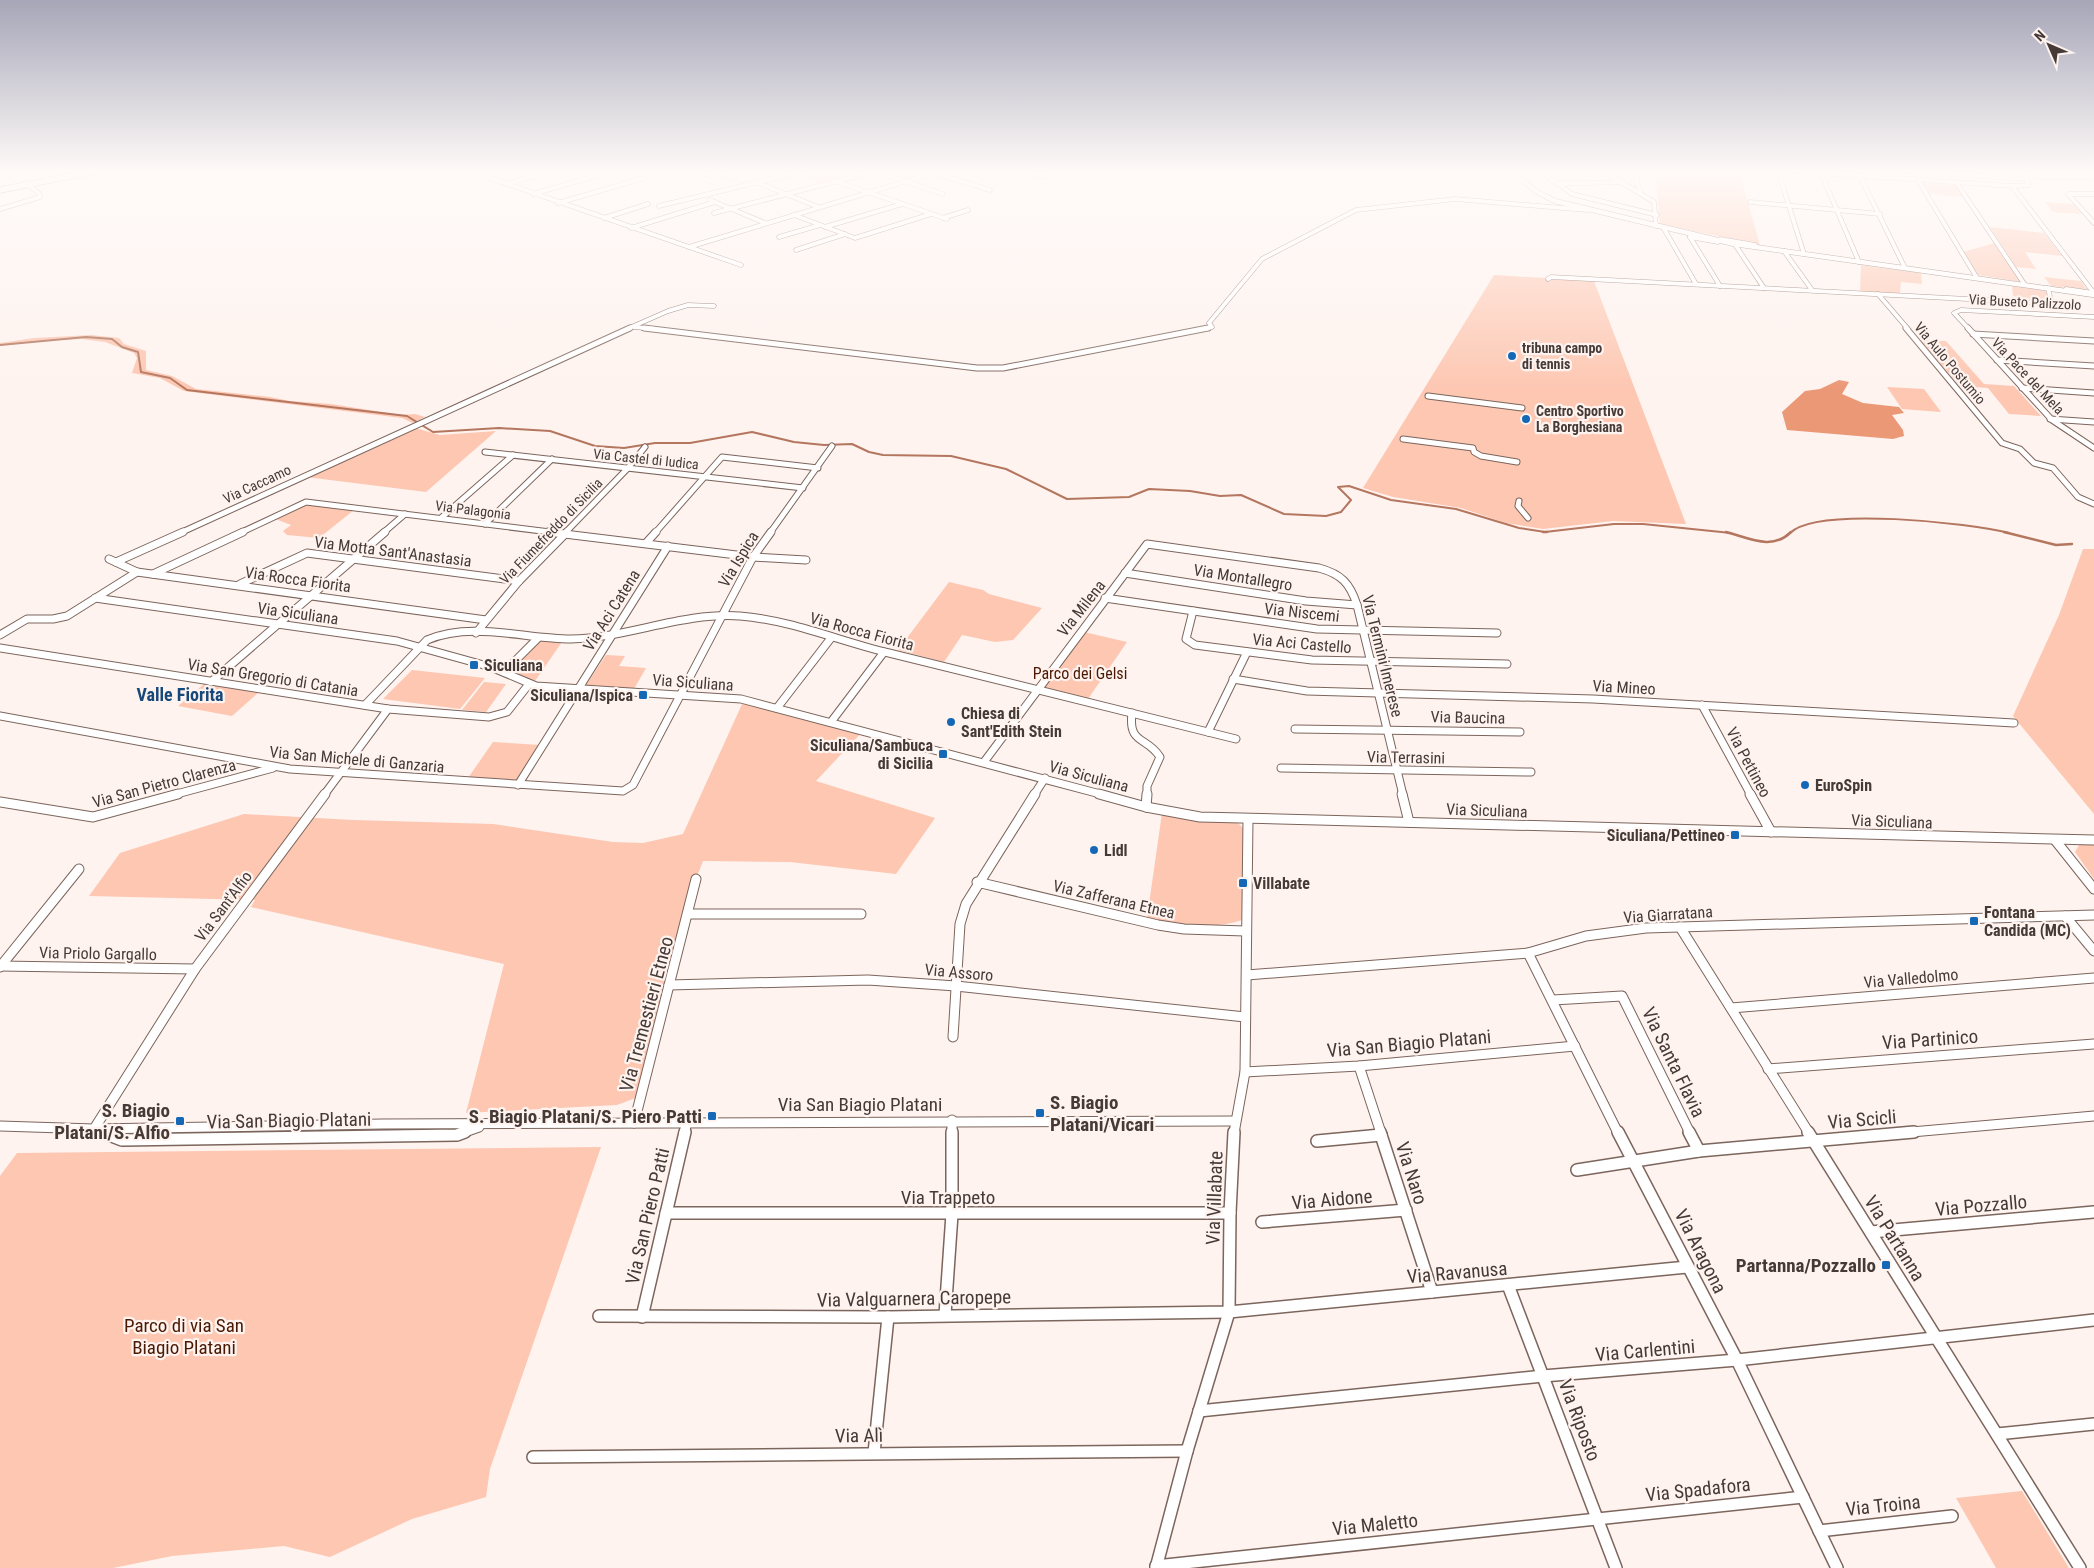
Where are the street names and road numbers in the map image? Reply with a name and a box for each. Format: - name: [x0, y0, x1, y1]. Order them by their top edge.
- street label: Via Buseto Palizzolo: [1968, 291, 2082, 313]
- street label: Via Aulo Postumio: [1911, 319, 1989, 407]
- street label: Via Pace del Mela: [1989, 334, 2067, 418]
- street label: Via Castel di Iudica: [592, 445, 700, 473]
- street label: Via Caccamo: [221, 461, 293, 507]
- street label: Via Fiumefreddo di Sicilia: [496, 475, 606, 587]
- street label: Via Palagonia: [434, 497, 512, 523]
- street label: Via Ispica: [714, 528, 763, 591]
- street label: Via Motta Sant'Anastasia: [313, 532, 473, 571]
- street label: Via Montallegro: [1192, 560, 1294, 595]
- street label: Via Rocca Fiorita: [244, 563, 352, 596]
- street label: Via Aci Catena: [579, 566, 644, 654]
- street label: Via Milena: [1053, 576, 1109, 640]
- street label: Via Termini Imerese: [1358, 593, 1407, 719]
- street label: Via Siculiana: [256, 598, 340, 629]
- street label: Via Niscemi: [1263, 599, 1340, 626]
- street label: Via Rocca Fiorita: [808, 608, 916, 655]
- street label: Via Aci Castello: [1252, 630, 1352, 657]
- street label: Via San Gregorio di Catania: [186, 655, 360, 700]
- street label: Via Siculiana: [652, 670, 734, 695]
- street label: Via Mineo: [1592, 676, 1656, 699]
- street label: Via Baucina: [1431, 707, 1505, 728]
- street label: Via Pettineo: [1722, 724, 1775, 801]
- street label: Via San Michele di Ganzaria: [269, 742, 445, 777]
- street label: Via Terrasini: [1367, 747, 1445, 768]
- street label: Via San Pietro Clarenza: [90, 755, 238, 812]
- street label: Via Siculiana: [1047, 757, 1131, 796]
- street label: Via Siculiana: [1446, 800, 1528, 821]
- street label: Via Siculiana: [1851, 811, 1933, 832]
- street label: Via Sant'Alfio: [191, 867, 256, 945]
- street label: Via Zafferana Etnea: [1051, 876, 1177, 923]
- street label: Via Giarratana: [1623, 902, 1713, 927]
- street label: Via Tremestieri Etneo: [615, 934, 678, 1094]
- street label: Via Priolo Gargallo: [39, 943, 157, 964]
- street label: Via Assoro: [924, 960, 994, 985]
- street label: Via Valledolmo: [1863, 965, 1959, 992]
- street label: Via Santa Flavia: [1637, 1003, 1710, 1121]
- street label: Via San Biagio Platani: [1326, 1025, 1492, 1062]
- street label: Via Partinico: [1881, 1025, 1979, 1054]
- street label: Via San Biagio Platani: [778, 1093, 942, 1116]
- street label: Via Scicli: [1827, 1105, 1897, 1134]
- street label: Via San Biagio Platani: [206, 1108, 372, 1133]
- street label: Via Naro: [1391, 1139, 1432, 1207]
- street label: Via San Piero Patti: [621, 1146, 674, 1287]
- street label: Via Villabate: [1201, 1150, 1228, 1246]
- street label: Via Aidone: [1291, 1185, 1373, 1214]
- street label: Via Trappeto: [901, 1186, 995, 1209]
- street label: Via Pozzallo: [1934, 1190, 2028, 1221]
- street label: Via Partanna: [1859, 1191, 1930, 1285]
- street label: Via Aragona: [1670, 1205, 1731, 1297]
- street label: Via Ravanusa: [1406, 1257, 1508, 1288]
- street label: Via Valguarnera Caropepe: [817, 1285, 1011, 1312]
- street label: Via Carlentini: [1594, 1335, 1696, 1366]
- street label: Via Riposto: [1553, 1376, 1606, 1464]
- street label: Via Alì: [835, 1424, 883, 1447]
- street label: Via Spadafora: [1644, 1473, 1752, 1506]
- street label: Via Troina: [1845, 1490, 1922, 1521]
- street label: Via Maletto: [1331, 1509, 1419, 1540]

